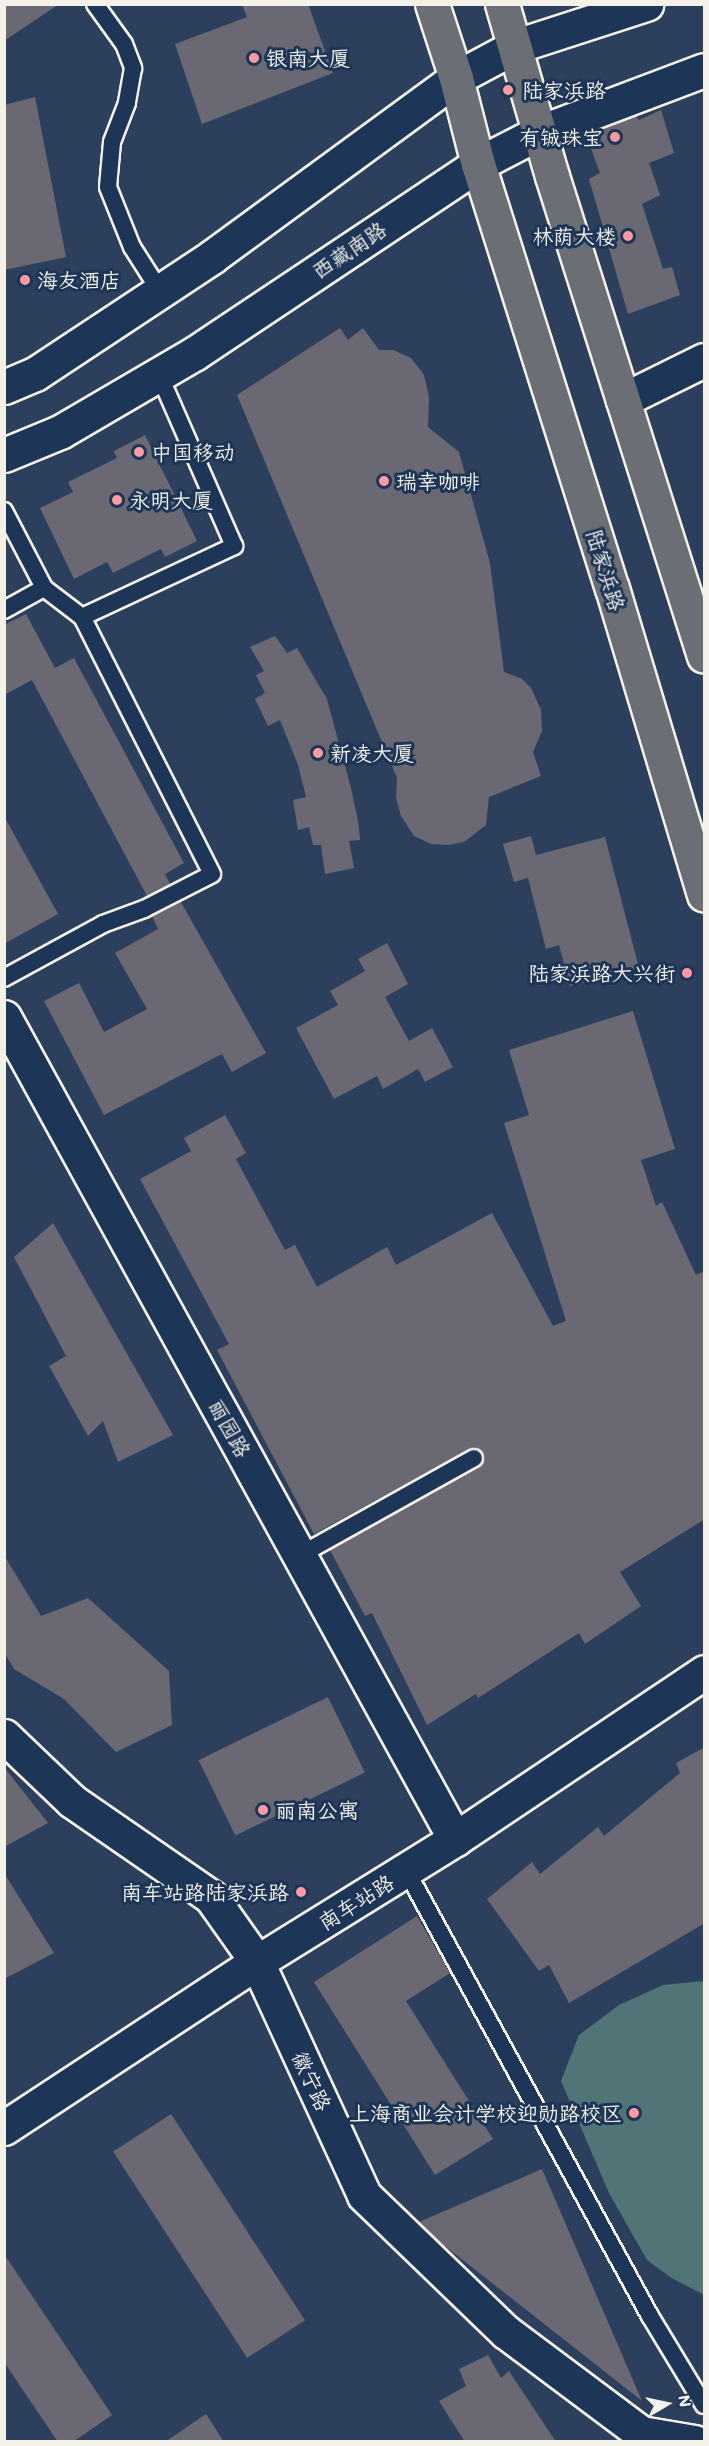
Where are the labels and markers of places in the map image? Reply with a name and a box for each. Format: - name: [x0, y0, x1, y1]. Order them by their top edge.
- place label: 银南大厦: [266, 45, 350, 71]
- marker: 银南大厦: [247, 51, 261, 65]
- place label: 陆家浜路: [522, 77, 606, 103]
- marker: 陆家浜路: [499, 81, 517, 99]
- place label: 有铖珠宝: [519, 124, 603, 150]
- marker: 有铖珠宝: [608, 130, 622, 144]
- place label: 林荫大楼: [532, 223, 616, 249]
- marker: 林荫大楼: [621, 229, 635, 243]
- place label: 海友酒店: [37, 267, 121, 293]
- marker: 海友酒店: [18, 273, 32, 287]
- place label: 中国移动: [151, 439, 235, 465]
- marker: 中国移动: [132, 445, 146, 459]
- place label: 瑞幸咖啡: [396, 468, 480, 494]
- marker: 瑞幸咖啡: [377, 474, 391, 488]
- place label: 永明大厦: [129, 487, 213, 513]
- marker: 永明大厦: [110, 493, 124, 507]
- place label: 新凌大厦: [330, 740, 414, 766]
- marker: 新凌大厦: [311, 746, 325, 760]
- place label: 陆家浜路大兴街: [528, 960, 675, 986]
- marker: 陆家浜路大兴街: [680, 966, 694, 980]
- place label: 丽南公寓: [275, 1797, 359, 1823]
- marker: 丽南公寓: [256, 1803, 270, 1817]
- place label: 南车站路陆家浜路: [121, 1879, 289, 1905]
- marker: 南车站路陆家浜路: [294, 1885, 308, 1899]
- place label: 上海商业会计学校迎勋路校区: [349, 2100, 622, 2126]
- marker: 上海商业会计学校迎勋路校区: [627, 2106, 641, 2120]

